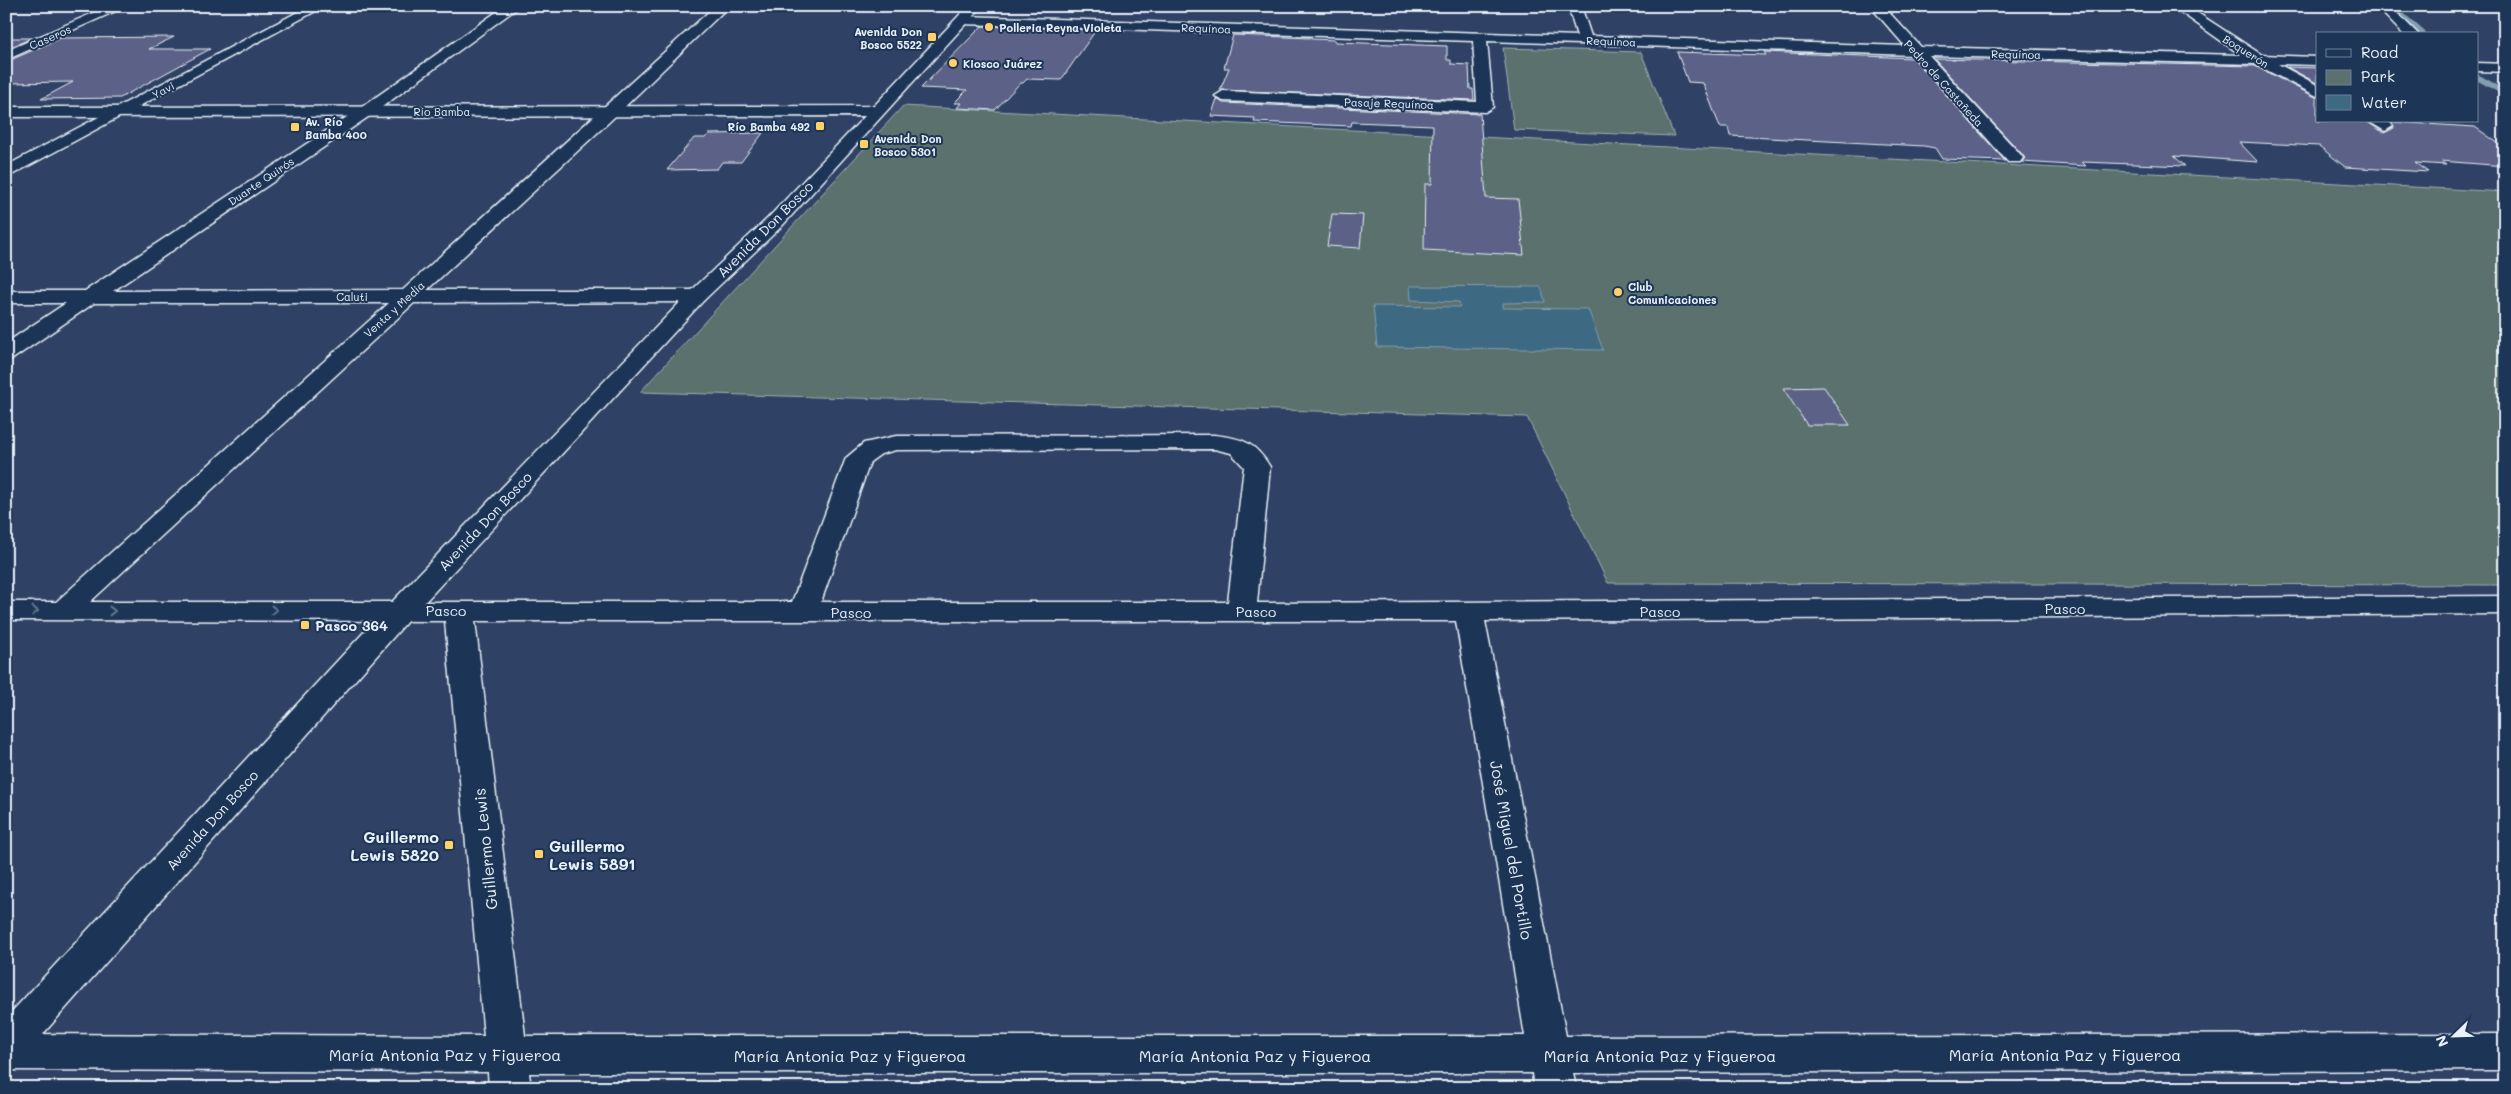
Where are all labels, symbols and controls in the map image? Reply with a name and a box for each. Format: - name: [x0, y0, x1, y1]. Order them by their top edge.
- place label: Polleria Reyna Violeta: [999, 20, 1122, 35]
- street label: Requínoa: [1181, 20, 1231, 36]
- street label: Caseros: [27, 21, 73, 53]
- marker: Polleria Reyna Violeta: [983, 21, 995, 33]
- place label: Avenida Don Bosco 5522: [854, 24, 922, 52]
- marker: Avenida Don Bosco 5522: [926, 31, 938, 43]
- street label: Boquerón: [2220, 31, 2272, 71]
- legend: [2316, 32, 2478, 122]
- street label: Requínoa: [1586, 33, 1636, 49]
- street label: Pedro de Castañeda: [1901, 36, 1987, 130]
- text: Road: [2361, 42, 2398, 62]
- street label: Requínoa: [1991, 46, 2041, 62]
- place label: Kiosco Juárez: [963, 56, 1042, 71]
- marker: Kiosco Juárez: [947, 57, 959, 69]
- text: Park: [2361, 66, 2395, 86]
- street label: Yavi: [149, 78, 177, 102]
- text: Water: [2361, 92, 2407, 112]
- street label: Pasaje Requínoa: [1344, 94, 1434, 112]
- street label: Río Bamba: [414, 104, 471, 119]
- place label: Av. Río Bamba 400: [305, 114, 367, 142]
- place label: Río Bamba 492: [728, 119, 810, 134]
- marker: Río Bamba 492: [814, 120, 826, 132]
- marker: Av. Río Bamba 400: [289, 121, 301, 133]
- place label: Avenida Don Bosco 5301: [874, 131, 942, 159]
- marker: Avenida Don Bosco 5301: [858, 138, 870, 150]
- street label: Duarte Quirós: [225, 153, 297, 209]
- street label: Avenida Don Bosco: [713, 177, 817, 281]
- street label: Venta y Media: [360, 277, 428, 340]
- place label: Club Comunicaciones: [1628, 279, 1717, 307]
- marker: Club Comunicaciones: [1612, 286, 1624, 298]
- street label: Caluti: [336, 289, 368, 304]
- street label: Avenida Don Bosco: [434, 467, 536, 575]
- street label: Pasco: [2045, 599, 2085, 618]
- street label: Pasco: [426, 601, 466, 620]
- street label: Pasco: [1236, 602, 1276, 621]
- street label: Pasco: [1640, 602, 1680, 621]
- street label: Pasco: [831, 603, 871, 622]
- one-way arrow: [270, 605, 278, 616]
- one-way arrow: [31, 606, 39, 616]
- one-way arrow: [108, 606, 116, 616]
- place label: Pasco 364: [315, 616, 388, 635]
- marker: Pasco 364: [299, 619, 311, 631]
- street label: José Miguel del Portillo: [1486, 759, 1538, 941]
- street label: Avenida Don Bosco: [162, 766, 262, 874]
- street label: Guillermo Lewis: [468, 787, 502, 911]
- place label: Guillermo Lewis 5820: [350, 826, 439, 865]
- place label: Guillermo Lewis 5891: [549, 835, 635, 874]
- marker: Guillermo Lewis 5820: [443, 839, 455, 851]
- marker: Guillermo Lewis 5891: [533, 848, 545, 860]
- north arrow: [2428, 1012, 2478, 1062]
- text: N: [2431, 1033, 2452, 1050]
- street label: María Antonia Paz y Figueroa: [329, 1044, 561, 1065]
- street label: María Antonia Paz y Figueroa: [1949, 1044, 2181, 1065]
- street label: María Antonia Paz y Figueroa: [734, 1045, 966, 1066]
- street label: María Antonia Paz y Figueroa: [1139, 1045, 1371, 1066]
- street label: María Antonia Paz y Figueroa: [1544, 1045, 1776, 1066]

